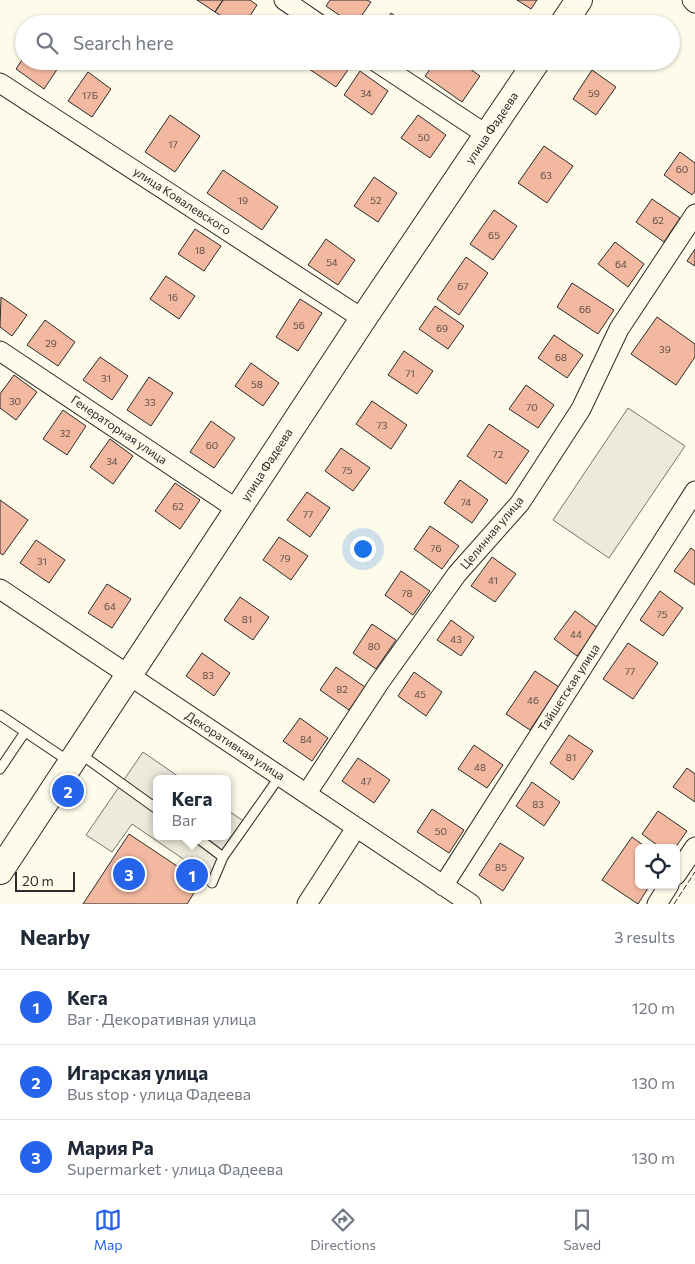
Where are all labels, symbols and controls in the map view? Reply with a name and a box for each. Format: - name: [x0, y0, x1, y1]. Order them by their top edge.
- search box: [15, 15, 680, 70]
- icon: search: [33, 29, 61, 57]
- text: Search here: [73, 31, 173, 54]
- house number: 34: [360, 87, 372, 99]
- house number: 59: [588, 87, 600, 99]
- house number: 17Б: [82, 89, 98, 101]
- street label: улица Фадеева: [462, 89, 520, 166]
- house number: 50: [418, 131, 430, 143]
- house number: 17: [168, 138, 178, 150]
- street label: улица Ковалевского: [131, 163, 234, 237]
- house number: 60: [676, 163, 688, 175]
- house number: 63: [540, 169, 552, 181]
- house number: 19: [238, 194, 248, 206]
- house number: 52: [370, 194, 382, 206]
- house number: 62: [652, 214, 664, 226]
- house number: 65: [488, 229, 500, 241]
- house number: 18: [195, 244, 205, 256]
- house number: 54: [326, 256, 338, 268]
- house number: 64: [615, 258, 627, 270]
- house number: 67: [457, 280, 469, 292]
- house number: 16: [168, 291, 178, 303]
- house number: 66: [579, 303, 591, 315]
- house number: 56: [293, 319, 305, 331]
- house number: 69: [436, 322, 448, 334]
- house number: 29: [45, 337, 57, 349]
- house number: 39: [659, 343, 671, 355]
- house number: 68: [555, 351, 567, 363]
- house number: 71: [405, 367, 415, 379]
- house number: 31: [101, 372, 111, 384]
- house number: 58: [251, 378, 263, 390]
- street label: Генераторная улица: [69, 392, 170, 467]
- house number: 30: [9, 395, 21, 407]
- house number: 33: [144, 396, 156, 408]
- house number: 70: [526, 401, 538, 413]
- house number: 73: [377, 419, 388, 431]
- street label: улица Фадеева: [237, 425, 295, 503]
- house number: 32: [59, 427, 71, 439]
- house number: 60: [206, 439, 218, 451]
- house number: 72: [493, 448, 504, 460]
- house number: 34: [106, 455, 118, 467]
- house number: 75: [342, 464, 353, 476]
- street label: Целинная улица: [457, 493, 526, 572]
- house number: 74: [461, 496, 471, 508]
- house number: 62: [172, 500, 184, 512]
- house number: 77: [303, 508, 313, 520]
- your location: [350, 536, 376, 562]
- house number: 76: [430, 542, 442, 554]
- house number: 79: [279, 552, 291, 564]
- house number: 31: [37, 555, 47, 567]
- house number: 41: [488, 574, 498, 586]
- house number: 78: [401, 587, 413, 599]
- house number: 64: [104, 600, 116, 612]
- house number: 75: [657, 608, 668, 620]
- house number: 81: [242, 613, 252, 625]
- house number: 44: [570, 628, 582, 640]
- house number: 43: [450, 633, 462, 645]
- house number: 80: [368, 640, 380, 652]
- street label: Тайшетская улица: [535, 641, 602, 734]
- house number: 77: [625, 665, 635, 677]
- house number: 83: [202, 669, 214, 681]
- house number: 82: [336, 683, 348, 695]
- house number: 45: [414, 688, 426, 700]
- house number: 46: [527, 694, 539, 706]
- street label: Декоративная улица: [183, 708, 288, 783]
- house number: 84: [300, 733, 312, 745]
- house number: 81: [566, 751, 576, 763]
- house number: 48: [474, 761, 486, 773]
- pin: 2: [52, 772, 84, 810]
- popup: [153, 775, 231, 840]
- house number: 47: [360, 775, 372, 787]
- text: Кега: [172, 787, 212, 810]
- house number: 83: [532, 798, 544, 810]
- text: Bar: [172, 810, 197, 829]
- house number: 50: [435, 825, 447, 837]
- map controls: [635, 844, 680, 889]
- button: locate: [635, 844, 680, 889]
- pin: 3: [113, 855, 145, 893]
- pin: 1: [176, 856, 208, 894]
- house number: 85: [495, 861, 507, 873]
- scale bar: [15, 869, 75, 892]
- text: 20 m: [22, 872, 54, 889]
- text: Nearby: [20, 924, 90, 949]
- text: 3 results: [614, 927, 675, 946]
- text: Кега: [67, 986, 108, 1009]
- text: 1: [32, 998, 40, 1017]
- text: 120 m: [632, 998, 675, 1017]
- text: Bar · Декоративная улица: [67, 1009, 256, 1028]
- text: Игарская улица: [67, 1061, 208, 1084]
- text: 2: [31, 1073, 41, 1092]
- text: 130 m: [632, 1073, 675, 1092]
- text: Bus stop · улица Фадеева: [67, 1084, 251, 1103]
- text: Мария Ра: [67, 1136, 154, 1159]
- text: 3: [31, 1148, 41, 1167]
- text: 130 m: [632, 1148, 675, 1167]
- text: Supermarket · улица Фадеева: [67, 1159, 283, 1178]
- tab: Map: [94, 1206, 123, 1253]
- tab: Directions: [310, 1206, 376, 1253]
- tab: Saved: [563, 1206, 601, 1253]

